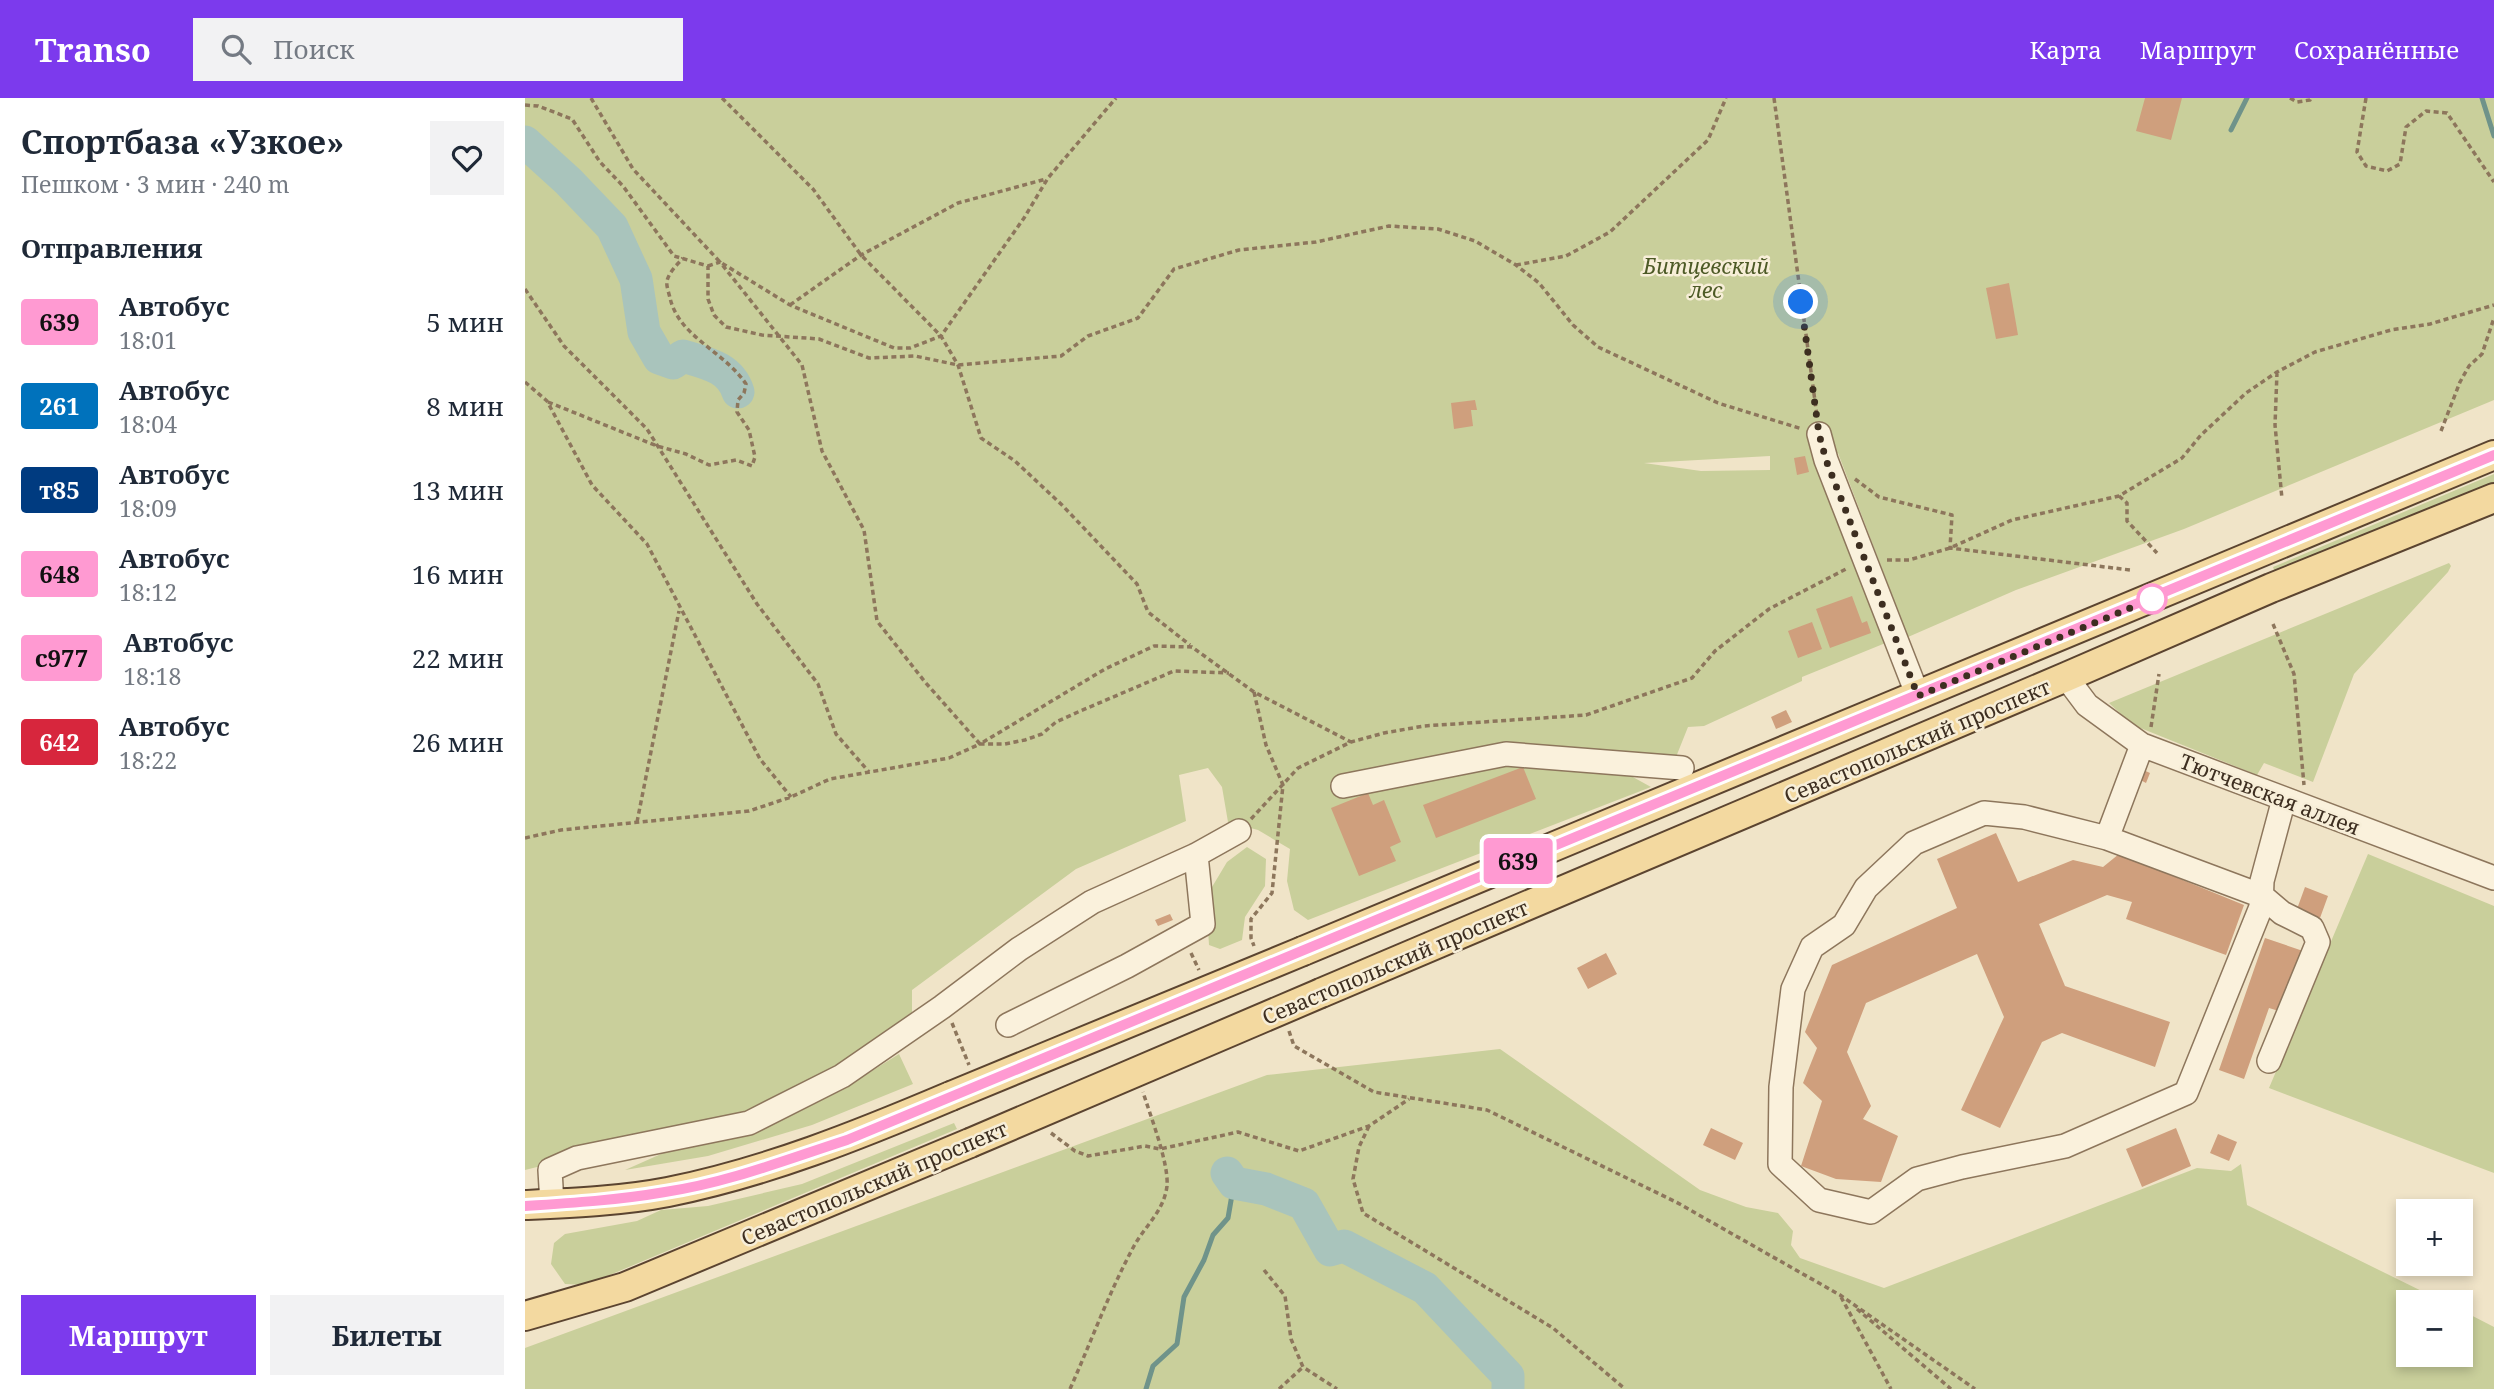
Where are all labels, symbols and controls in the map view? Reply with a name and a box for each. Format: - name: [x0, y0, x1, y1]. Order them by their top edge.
- search box: [193, 18, 683, 81]
- text: Transo: [35, 27, 151, 72]
- icon: search: [217, 30, 255, 68]
- text: Поиск: [273, 31, 354, 67]
- text: Карта: [2030, 33, 2102, 66]
- text: Маршрут: [2140, 33, 2256, 66]
- text: Сохранённые: [2294, 33, 2459, 66]
- text: Спортбаза «Узкое»: [21, 119, 344, 164]
- button: heart: [430, 121, 504, 195]
- text: Пешком · 3 мин · 240 m: [21, 168, 289, 200]
- text: Отправления: [21, 230, 203, 266]
- park label: Битцевский лес: [1642, 252, 1769, 304]
- your location: [1783, 284, 1818, 319]
- text: Автобус: [119, 288, 229, 324]
- text: 5 мин: [426, 304, 504, 340]
- text: 639: [39, 305, 80, 338]
- text: 18:01: [119, 324, 177, 356]
- text: Автобус: [119, 372, 229, 408]
- text: 8 мин: [426, 388, 504, 424]
- text: 261: [39, 389, 80, 422]
- text: 18:04: [119, 408, 177, 440]
- text: Автобус: [119, 456, 229, 492]
- text: 13 мин: [412, 472, 504, 508]
- text: т85: [39, 473, 80, 506]
- text: 18:09: [119, 492, 177, 524]
- text: Автобус: [119, 540, 229, 576]
- text: 16 мин: [412, 556, 504, 592]
- text: 648: [39, 557, 80, 590]
- text: 18:12: [119, 576, 177, 608]
- unlabelled marker: [2137, 584, 2167, 614]
- text: Автобус: [123, 624, 234, 660]
- text: 22 мин: [412, 640, 504, 676]
- text: с977: [35, 641, 88, 674]
- text: 18:18: [123, 660, 181, 692]
- street label: Севастопольский проспект: [1780, 672, 2054, 810]
- text: Автобус: [119, 708, 229, 744]
- text: 26 мин: [412, 724, 504, 760]
- text: 642: [39, 725, 80, 758]
- text: 18:22: [119, 744, 177, 776]
- street label: Тютчевская аллея: [2176, 747, 2364, 841]
- line badge: 639: [1478, 838, 1558, 884]
- text: 639: [1498, 844, 1538, 877]
- street label: Севастопольский проспект: [1258, 893, 1532, 1031]
- street label: Севастопольский проспект: [737, 1114, 1011, 1252]
- map controls: [2396, 1199, 2473, 1367]
- button: +: [2396, 1199, 2473, 1276]
- button: −: [2396, 1290, 2473, 1367]
- button: Маршрут: [21, 1295, 256, 1375]
- button: Билеты: [270, 1295, 504, 1375]

